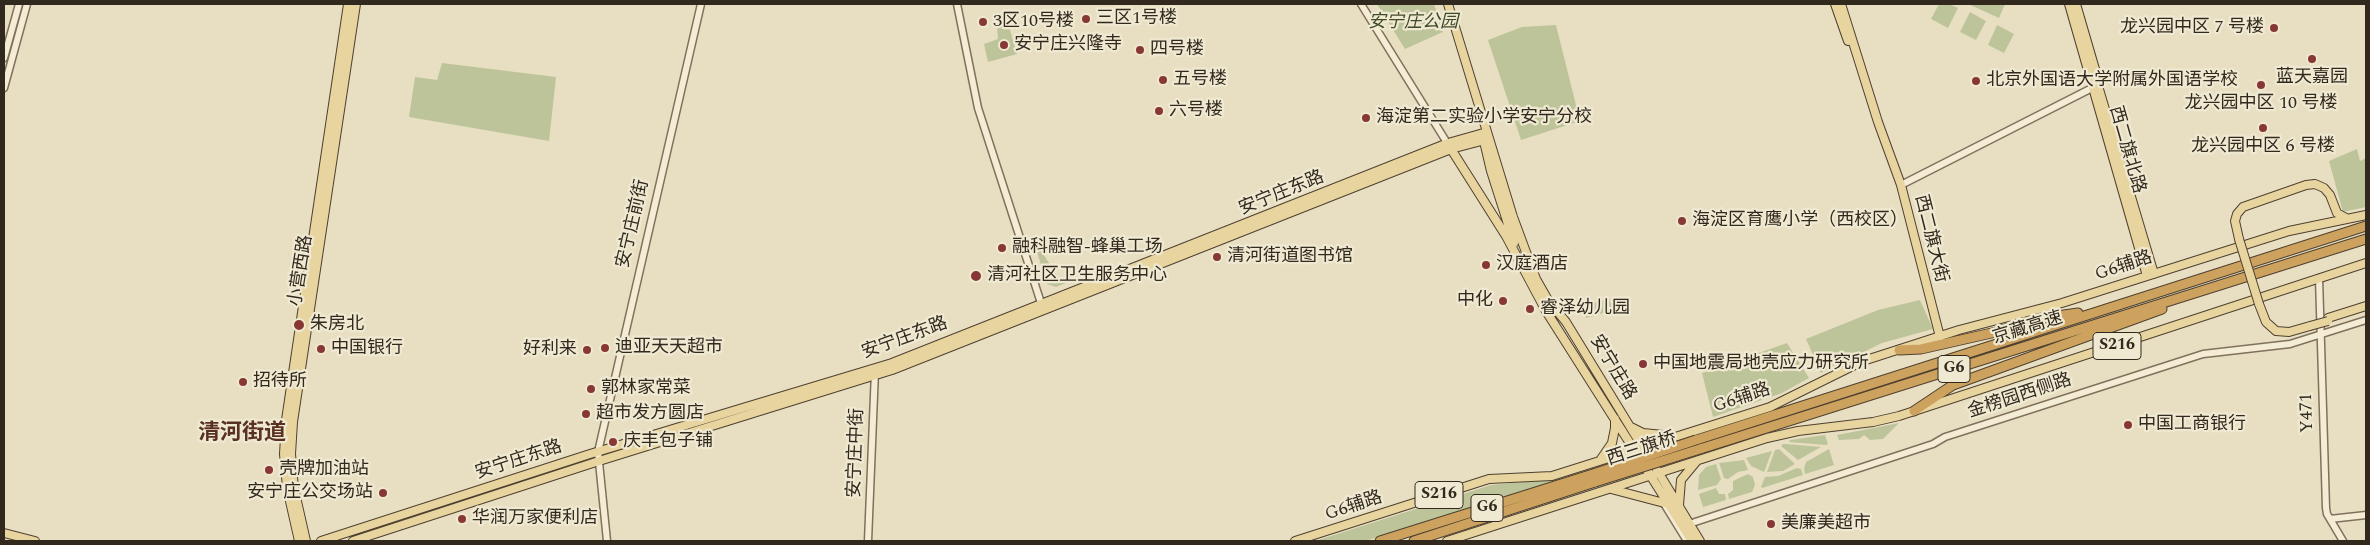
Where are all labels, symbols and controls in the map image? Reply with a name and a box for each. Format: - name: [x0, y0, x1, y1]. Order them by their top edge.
- place label: 三区1号楼: [1096, 8, 1177, 30]
- place label: 3区10号楼: [993, 11, 1074, 33]
- park label: 安宁庄公园: [1368, 12, 1458, 34]
- marker: 三区1号楼: [1080, 13, 1092, 25]
- marker: 3区10号楼: [977, 16, 989, 28]
- place label: 龙兴园中区 7 号楼: [2120, 17, 2264, 39]
- marker: 龙兴园中区 7 号楼: [2268, 22, 2280, 34]
- place label: 安宁庄兴隆寺: [1014, 34, 1122, 56]
- marker: 安宁庄兴隆寺: [998, 39, 1010, 51]
- place label: 四号楼: [1150, 39, 1204, 61]
- marker: 四号楼: [1134, 44, 1146, 56]
- marker: 蓝天嘉园: [2306, 53, 2318, 65]
- place label: 蓝天嘉园: [2276, 67, 2348, 89]
- place label: 五号楼: [1173, 69, 1227, 91]
- place label: 北京外国语大学附属外国语学校: [1986, 70, 2238, 92]
- marker: 五号楼: [1157, 74, 1169, 86]
- marker: 北京外国语大学附属外国语学校: [1970, 75, 1982, 87]
- marker: 龙兴园中区 10 号楼: [2255, 79, 2267, 91]
- place label: 龙兴园中区 10 号楼: [2185, 93, 2337, 115]
- place label: 六号楼: [1169, 100, 1223, 122]
- street label: 西二旗北路: [2103, 104, 2149, 196]
- marker: 六号楼: [1153, 105, 1165, 117]
- place label: 海淀第二实验小学安宁分校: [1376, 107, 1592, 129]
- marker: 海淀第二实验小学安宁分校: [1360, 112, 1372, 124]
- marker: 龙兴园中区 6 号楼: [2257, 122, 2269, 134]
- place label: 龙兴园中区 6 号楼: [2191, 136, 2335, 158]
- street label: 安宁庄东路: [1236, 167, 1328, 221]
- street label: 安宁庄前街: [613, 178, 655, 270]
- street label: 西二旗大街: [1909, 193, 1951, 285]
- place label: 海淀区育鹰小学（西校区）: [1692, 210, 1908, 232]
- marker: 海淀区育鹰小学（西校区）: [1676, 215, 1688, 227]
- street label: 小营西路: [286, 234, 318, 308]
- place label: 融科融智-蜂巢工场: [1012, 237, 1163, 259]
- marker: 融科融智-蜂巢工场: [996, 242, 1008, 254]
- place label: 清河街道图书馆: [1227, 246, 1353, 268]
- street label: G6辅路: [2093, 248, 2155, 286]
- marker: 清河街道图书馆: [1211, 251, 1223, 263]
- place label: 汉庭酒店: [1496, 254, 1568, 276]
- marker: 汉庭酒店: [1480, 259, 1492, 271]
- place label: 清河社区卫生服务中心: [987, 265, 1167, 287]
- marker: 清河社区卫生服务中心: [969, 269, 983, 283]
- place label: 中化: [1457, 290, 1493, 312]
- marker: 中化: [1497, 295, 1509, 307]
- place label: 睿泽幼儿园: [1540, 298, 1630, 320]
- marker: 睿泽幼儿园: [1524, 303, 1536, 315]
- street label: 京藏高速: [1990, 308, 2066, 350]
- street label: 安宁庄东路: [859, 313, 951, 365]
- place label: 朱房北: [310, 314, 364, 336]
- marker: 朱房北: [292, 318, 306, 332]
- street label: 安宁庄路: [1584, 332, 1640, 404]
- road number: S216: [2093, 332, 2141, 360]
- place label: 迪亚天天超市: [615, 337, 723, 359]
- place label: 中国银行: [331, 338, 403, 360]
- place label: 好利来: [523, 339, 577, 361]
- marker: 迪亚天天超市: [599, 342, 611, 354]
- marker: 中国银行: [315, 343, 327, 355]
- marker: 好利来: [581, 344, 593, 356]
- place label: 中国地震局地壳应力研究所: [1653, 353, 1869, 375]
- road number: G6: [1938, 356, 1970, 382]
- marker: 中国地震局地壳应力研究所: [1637, 358, 1649, 370]
- street label: 金榜园西侧路: [1965, 370, 2075, 424]
- place label: 招待所: [253, 371, 307, 393]
- marker: 招待所: [237, 376, 249, 388]
- place label: 郭林家常菜: [601, 378, 691, 400]
- street label: G6辅路: [1711, 380, 1773, 418]
- marker: 郭林家常菜: [585, 383, 597, 395]
- street label: Y471: [2297, 393, 2319, 433]
- place label: 超市发方圆店: [596, 403, 704, 425]
- marker: 超市发方圆店: [580, 408, 592, 420]
- street label: 安宁庄中街: [845, 408, 869, 498]
- place label: 中国工商银行: [2138, 414, 2246, 436]
- marker: 中国工商银行: [2122, 419, 2134, 431]
- district label: 清河街道: [198, 422, 286, 448]
- street label: 西三旗桥: [1604, 429, 1680, 471]
- place label: 庆丰包子铺: [623, 431, 713, 453]
- marker: 庆丰包子铺: [607, 436, 619, 448]
- street label: 安宁庄东路: [473, 437, 565, 485]
- place label: 壳牌加油站: [279, 459, 369, 481]
- marker: 壳牌加油站: [263, 464, 275, 476]
- place label: 安宁庄公交场站: [247, 482, 373, 504]
- road number: S216: [1415, 482, 1463, 508]
- marker: 安宁庄公交场站: [377, 487, 389, 499]
- street label: G6辅路: [1323, 488, 1385, 526]
- road number: G6: [1471, 494, 1503, 522]
- place label: 华润万家便利店: [472, 508, 598, 530]
- marker: 华润万家便利店: [456, 513, 468, 525]
- place label: 美廉美超市: [1781, 513, 1871, 535]
- marker: 美廉美超市: [1765, 518, 1777, 530]

